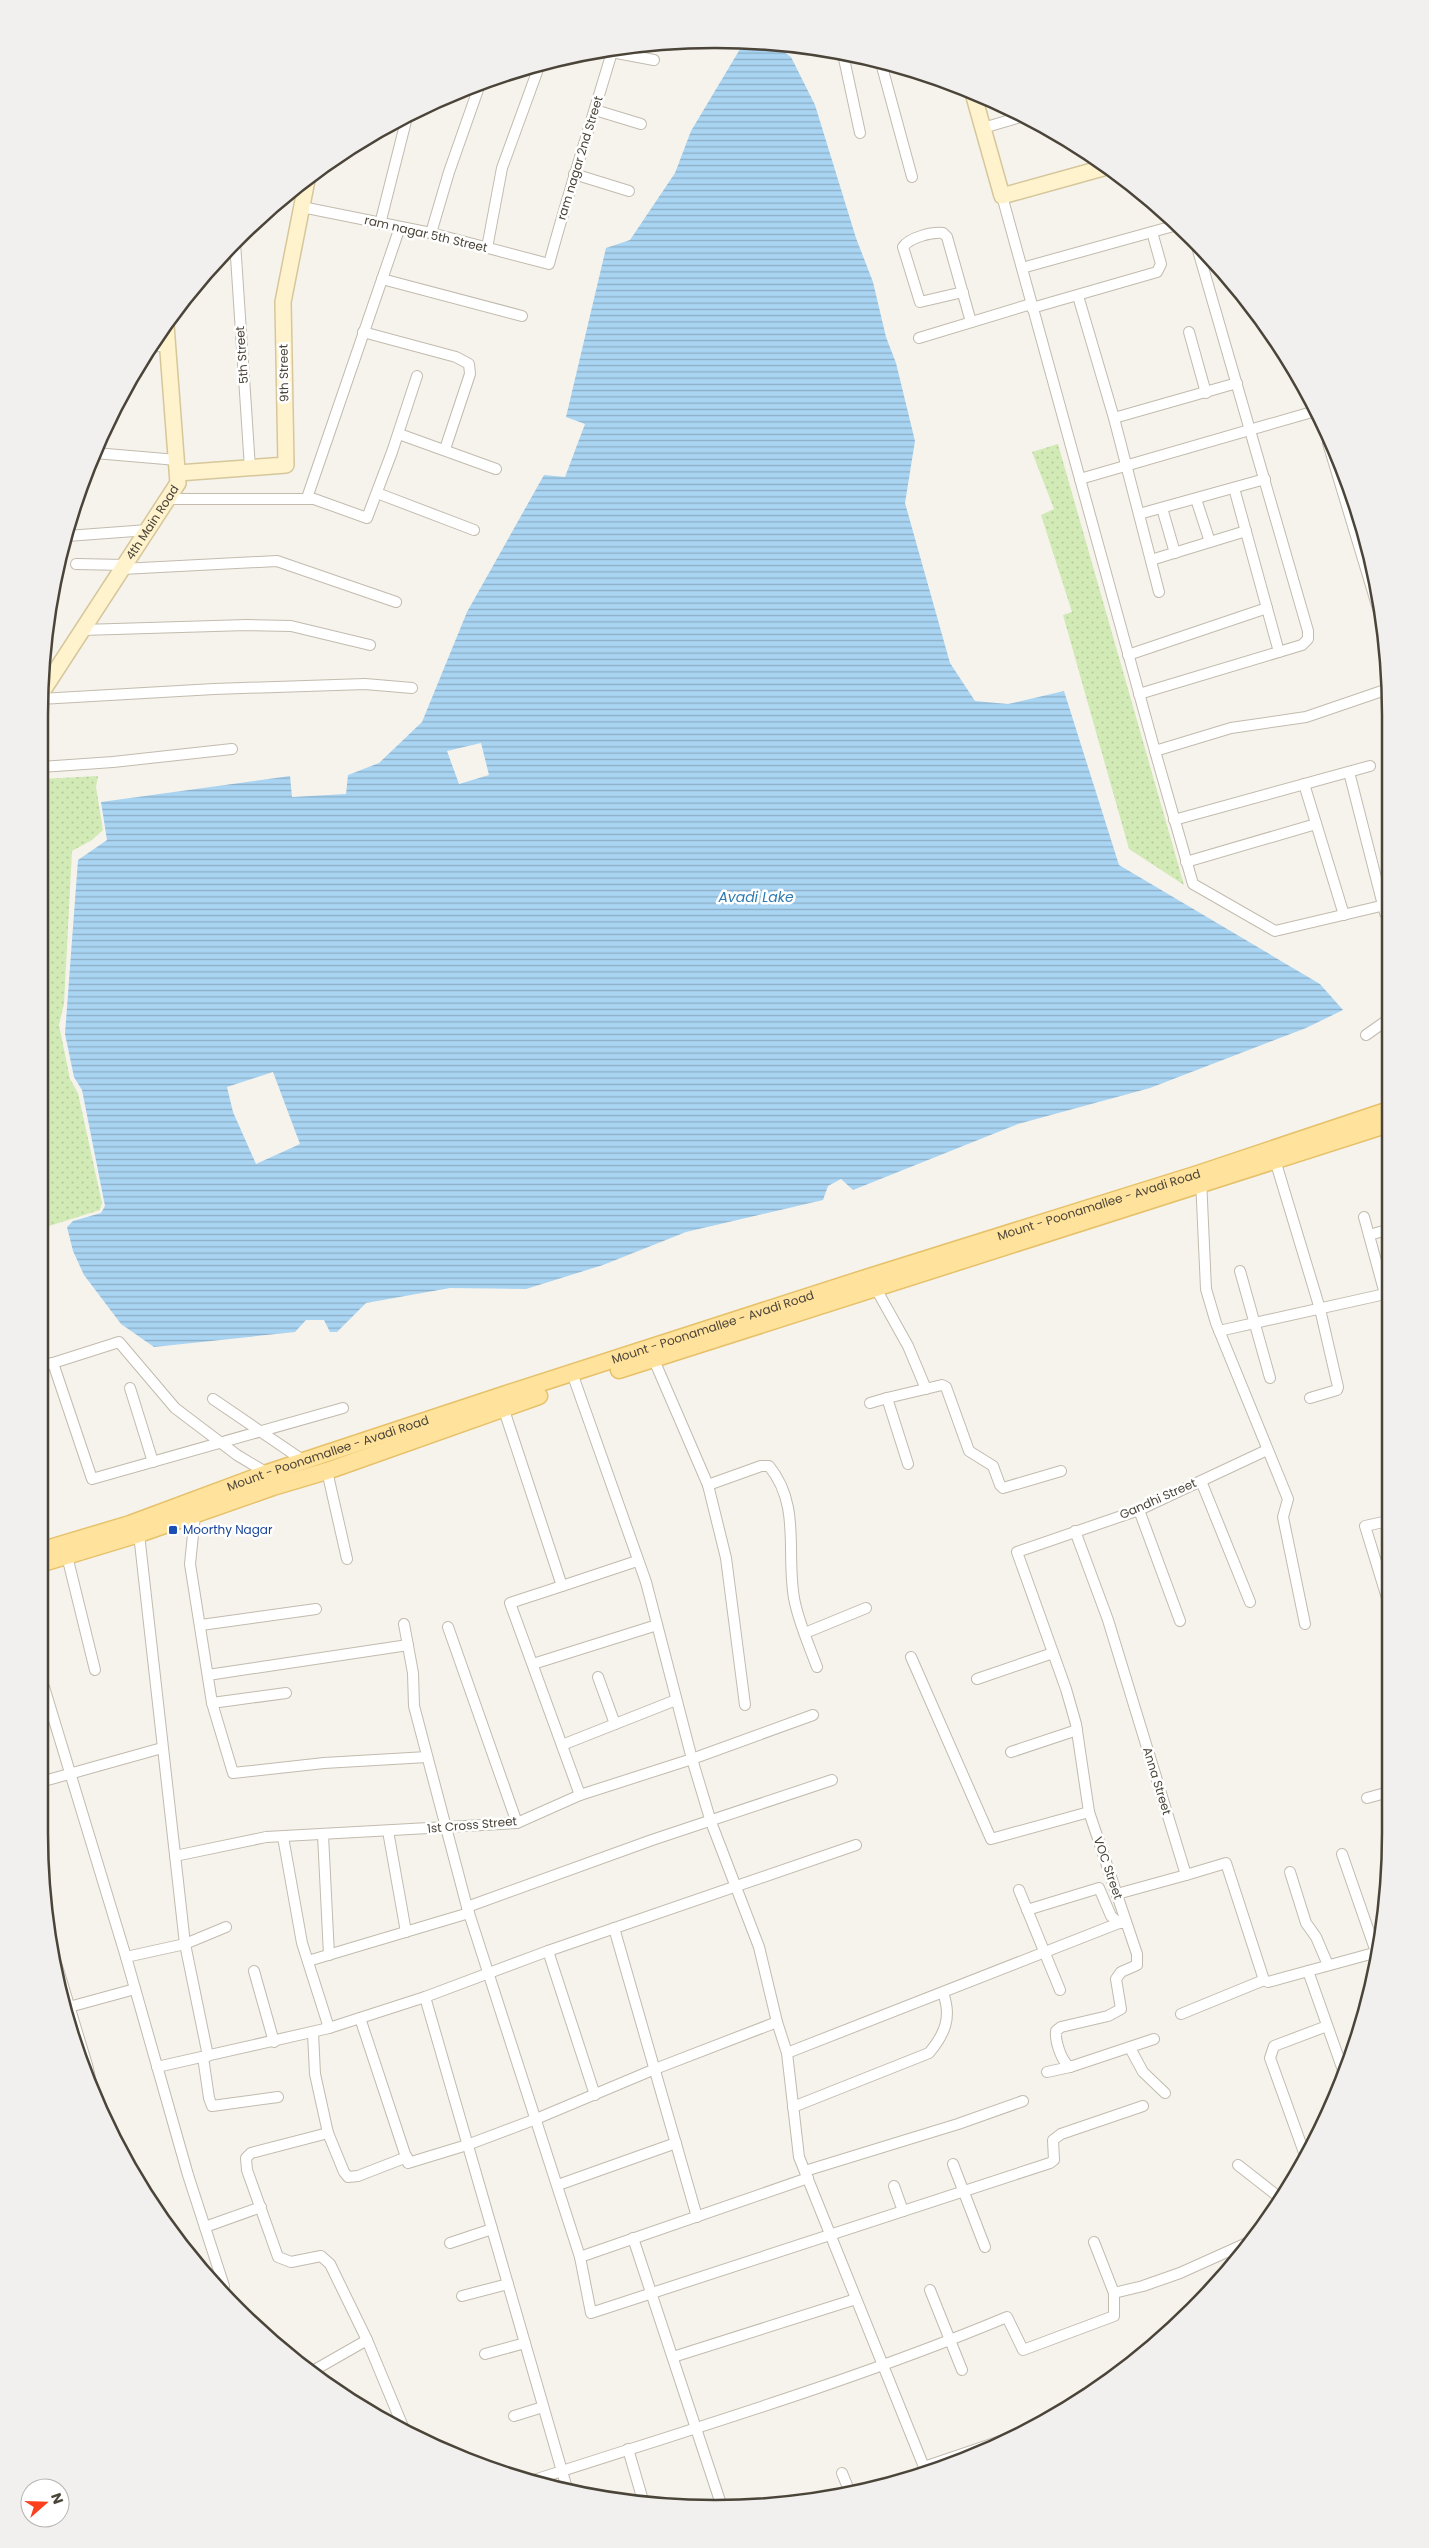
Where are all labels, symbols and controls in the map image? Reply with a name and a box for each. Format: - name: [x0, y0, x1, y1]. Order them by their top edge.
- street label: ram nagar 2nd Street: [553, 94, 606, 222]
- street label: ram nagar 5th Street: [363, 211, 489, 256]
- street label: 5th Street: [231, 326, 252, 385]
- street label: 9th Street: [274, 344, 293, 402]
- street label: 4th Main Road: [121, 481, 183, 563]
- water label: Avadi Lake: [717, 887, 794, 907]
- street label: Mount - Poonamallee - Avadi Road: [995, 1165, 1202, 1244]
- street label: Mount - Poonamallee - Avadi Road: [609, 1286, 816, 1367]
- street label: Mount - Poonamallee - Avadi Road: [225, 1411, 431, 1495]
- street label: Gandhi Street: [1117, 1474, 1199, 1523]
- place label: Moorthy Nagar: [183, 1521, 273, 1538]
- marker: Moorthy Nagar: [167, 1524, 179, 1536]
- street label: Anna Street: [1139, 1745, 1176, 1817]
- street label: 1st Cross Street: [426, 1812, 518, 1837]
- street label: VOC Street: [1090, 1834, 1127, 1901]
- north arrow: [20, 2478, 70, 2528]
- text: N: [46, 2490, 68, 2507]

